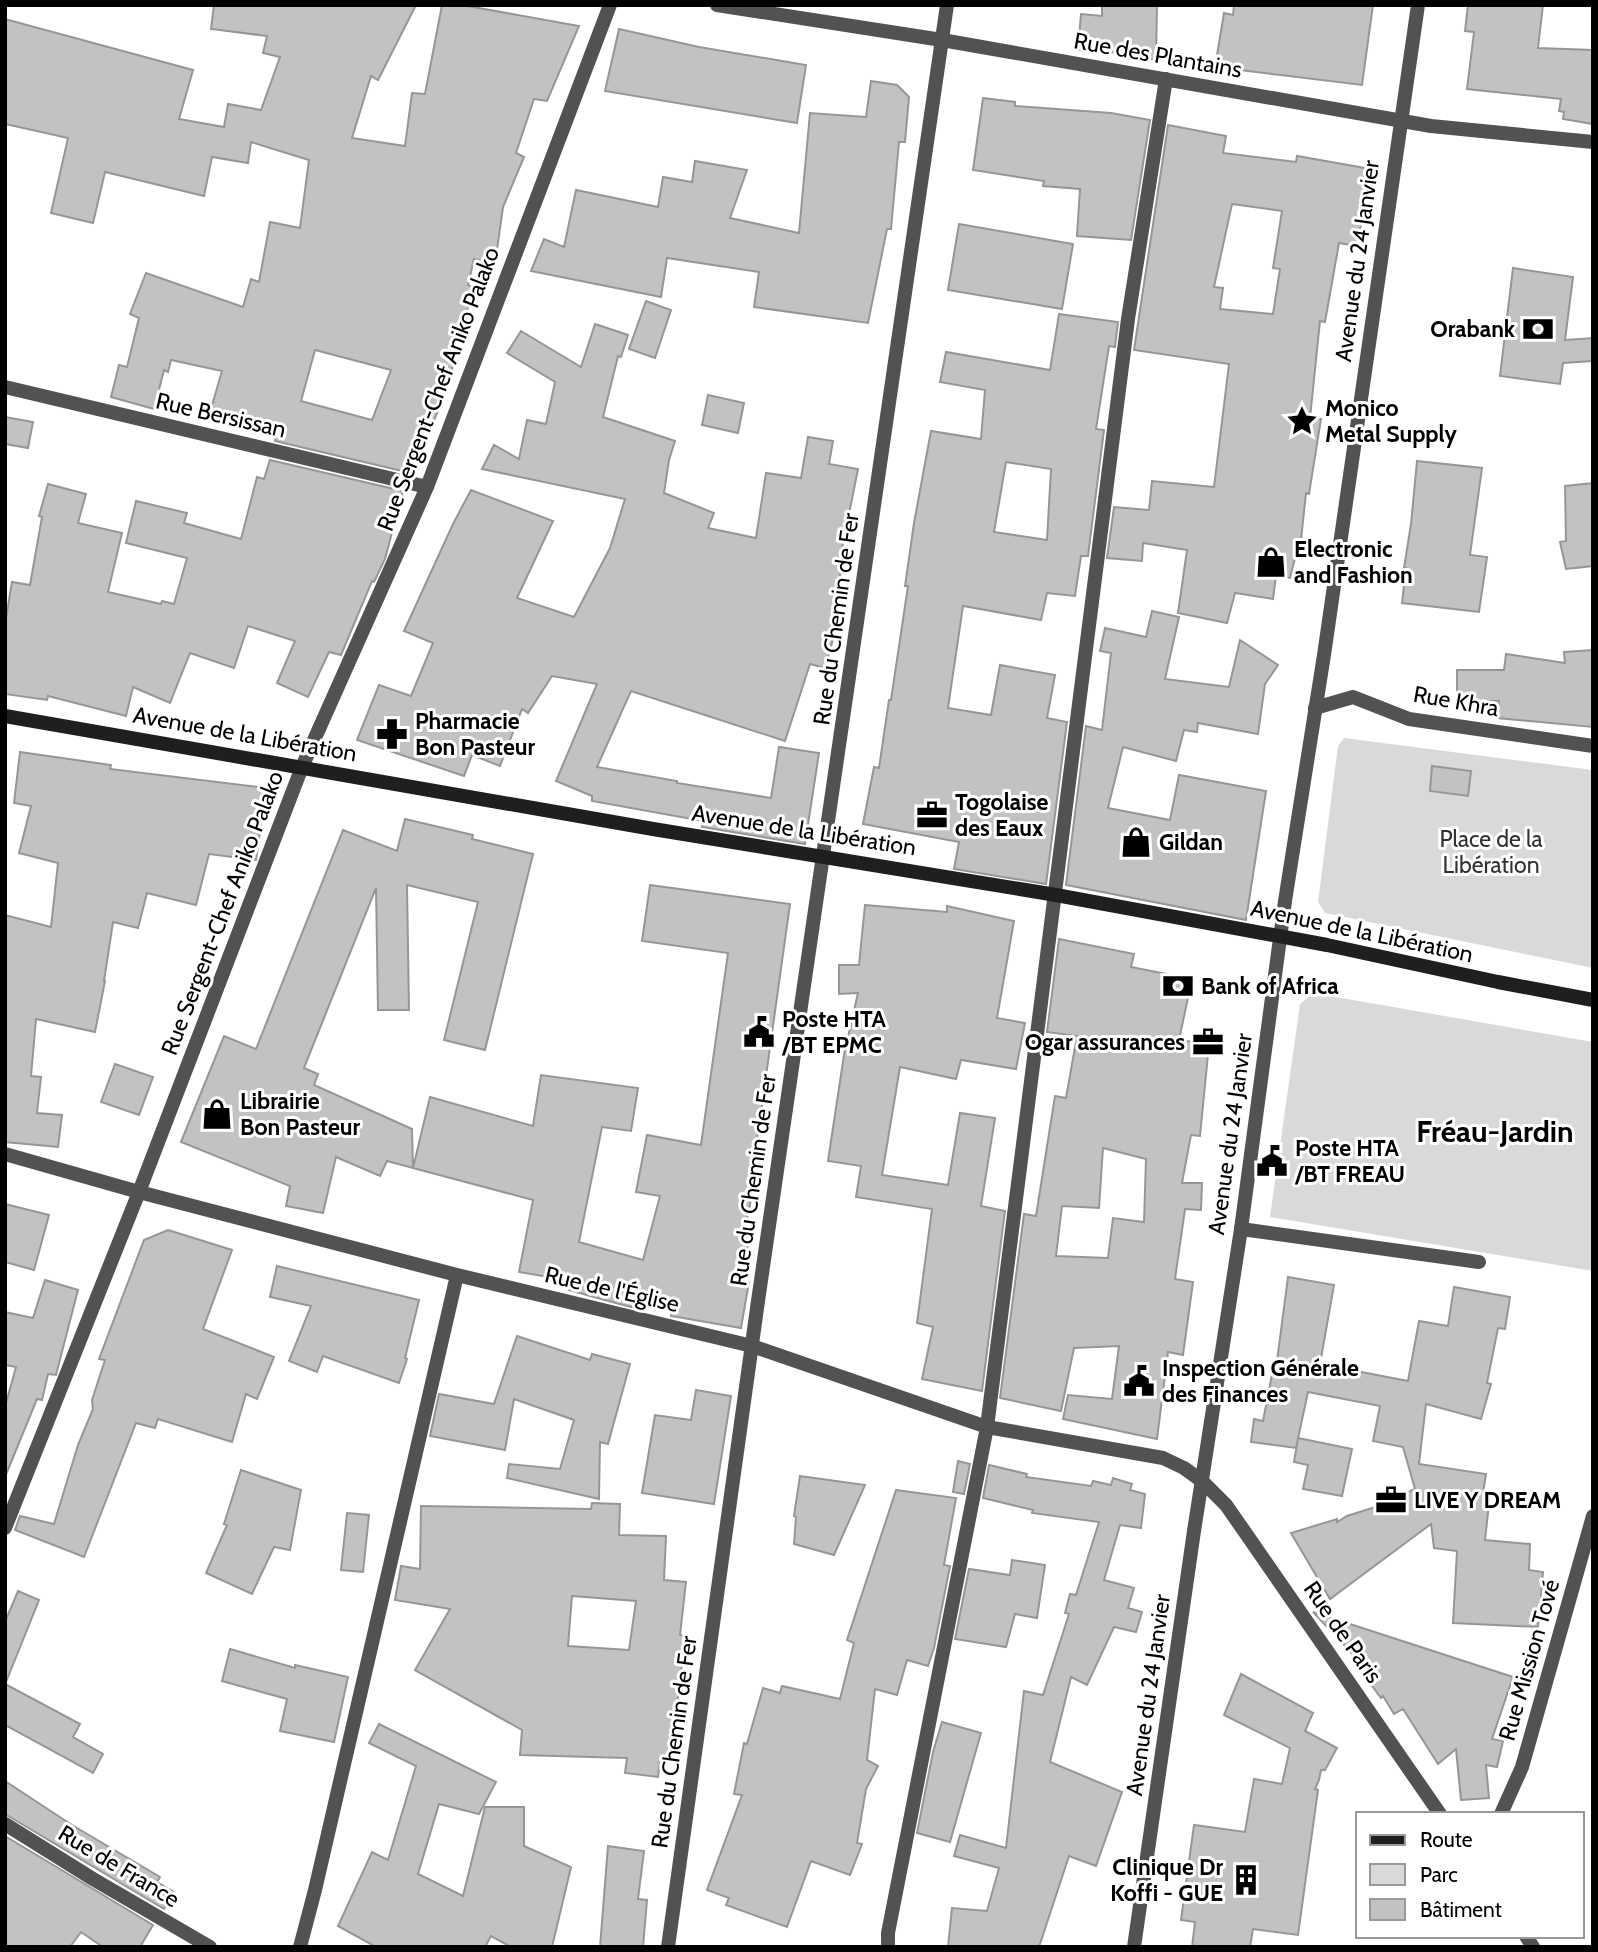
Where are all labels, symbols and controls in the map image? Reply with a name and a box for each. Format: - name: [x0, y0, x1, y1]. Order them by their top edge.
- street label: Rue des Plantains: [1072, 26, 1244, 84]
- street label: Avenue du 24 Janvier: [1329, 158, 1385, 364]
- street label: Rue Sergent-Chef Aniko Palako: [371, 243, 505, 535]
- bank icon: Orabank: [1521, 312, 1555, 346]
- place label: Orabank: [1430, 315, 1516, 343]
- street label: Rue Bersissan: [153, 386, 289, 444]
- place label: Monico Metal Supply: [1325, 394, 1457, 448]
- place icon: Monico Metal Supply: [1285, 404, 1319, 438]
- street label: Rue du Chemin de Fer: [807, 510, 865, 727]
- place label: Electronic and Fashion: [1294, 535, 1413, 589]
- shop icon: Electronic and Fashion: [1254, 545, 1288, 579]
- street label: Rue Khra: [1411, 680, 1501, 722]
- street label: Avenue de la Libération: [131, 701, 359, 767]
- place label: Pharmacie Bon Pasteur: [415, 707, 535, 761]
- pharmacy icon: Pharmacie Bon Pasteur: [375, 717, 409, 751]
- street label: Rue Sergent-Chef Aniko Palako: [155, 767, 289, 1059]
- place label: Togolaise des Eaux: [955, 788, 1048, 842]
- street label: Avenue de la Libération: [690, 798, 918, 862]
- office icon: Togolaise des Eaux: [915, 798, 949, 832]
- shop icon: Gildan: [1119, 825, 1153, 859]
- park label: Place de la Libération: [1440, 825, 1542, 879]
- place label: Gildan: [1159, 828, 1223, 856]
- street label: Avenue de la Libération: [1248, 894, 1476, 968]
- bank icon: Bank of Africa: [1161, 969, 1195, 1003]
- place label: Bank of Africa: [1201, 972, 1339, 1000]
- place label: Poste HTA /BT EPMC: [781, 1005, 887, 1059]
- public building icon: Poste HTA /BT EPMC: [742, 1015, 776, 1049]
- office icon: Ogar assurances: [1191, 1025, 1225, 1059]
- place label: Ogar assurances: [1025, 1028, 1185, 1056]
- street label: Avenue du 24 Janvier: [1202, 1031, 1258, 1237]
- street label: Rue du Chemin de Fer: [724, 1071, 782, 1288]
- place label: Librairie Bon Pasteur: [240, 1087, 360, 1141]
- shop icon: Librairie Bon Pasteur: [200, 1097, 234, 1131]
- district label: Fréau-Jardin: [1416, 1113, 1574, 1150]
- place label: Poste HTA /BT FREAU: [1294, 1134, 1405, 1188]
- public building icon: Poste HTA /BT FREAU: [1255, 1144, 1289, 1178]
- street label: Rue de l'Église: [542, 1259, 682, 1318]
- place label: Inspection Générale des Finances: [1162, 1354, 1359, 1408]
- public building icon: Inspection Générale des Finances: [1122, 1364, 1156, 1398]
- office icon: LIVE Y DREAM: [1374, 1483, 1408, 1517]
- place label: LIVE Y DREAM: [1414, 1486, 1561, 1514]
- street label: Rue de Paris: [1298, 1576, 1388, 1688]
- street label: Rue Mission Tové: [1493, 1576, 1565, 1744]
- street label: Avenue du 24 Janvier: [1120, 1592, 1176, 1798]
- street label: Rue du Chemin de Fer: [645, 1633, 703, 1850]
- legend: [1356, 1812, 1584, 1938]
- street label: Rue de France: [53, 1819, 185, 1913]
- text: Route: [1420, 1827, 1473, 1852]
- place label: Clinique Dr Koffi - GUE: [1110, 1853, 1223, 1907]
- text: Parc: [1420, 1862, 1458, 1887]
- building icon: Clinique Dr Koffi - GUE: [1229, 1863, 1263, 1897]
- text: Bâtiment: [1420, 1897, 1502, 1922]

